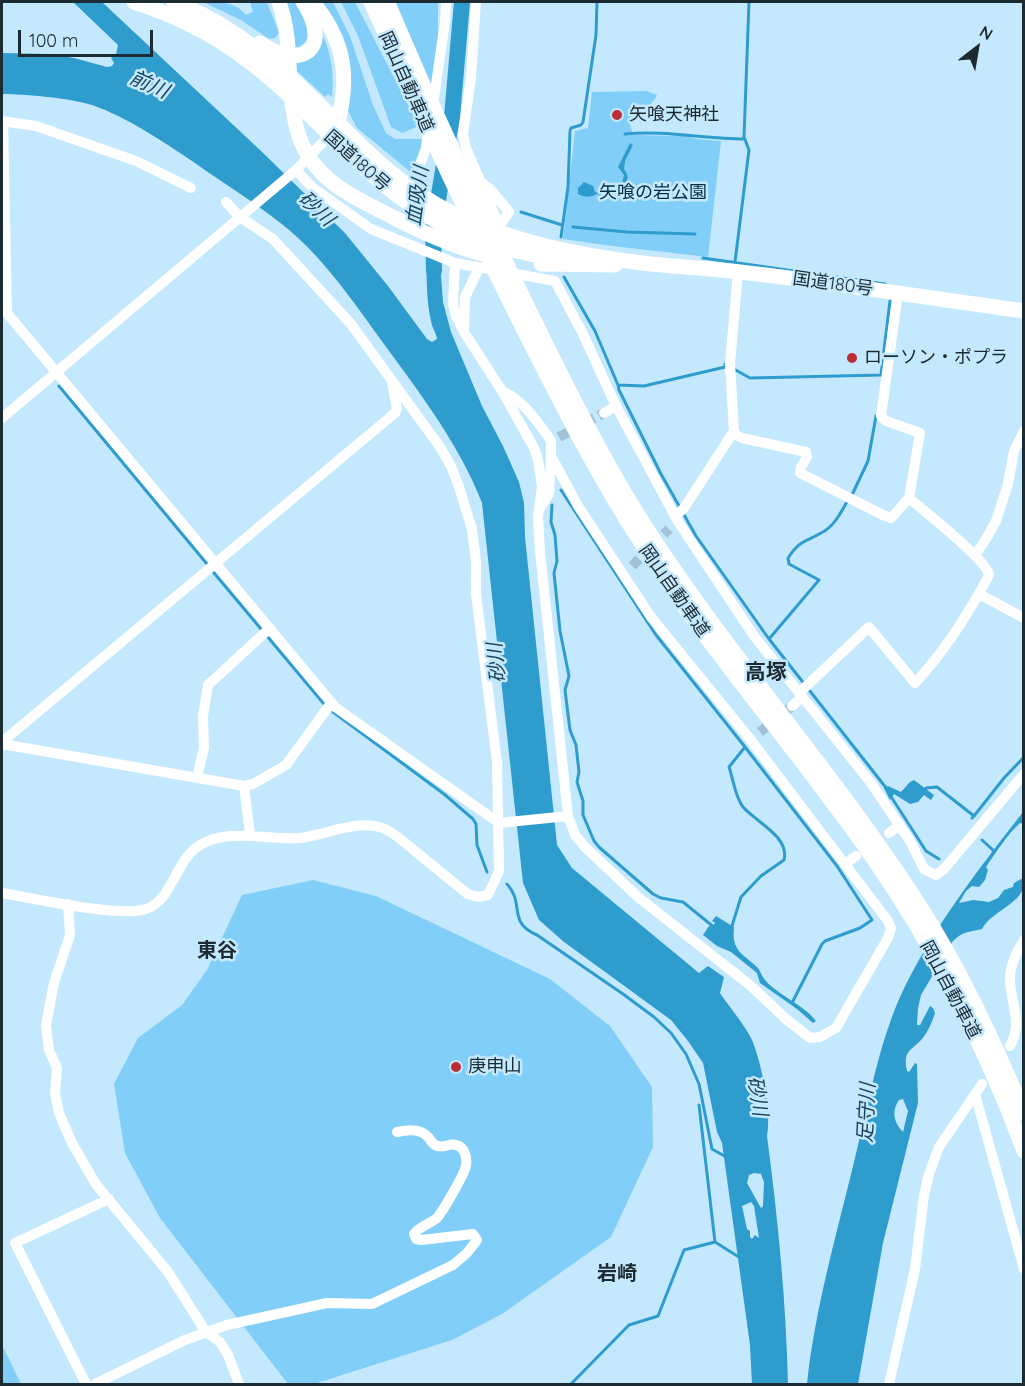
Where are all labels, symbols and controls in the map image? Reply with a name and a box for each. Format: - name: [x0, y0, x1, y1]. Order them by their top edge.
- scale bar: [21, 18, 156, 56]
- north arrow: [947, 18, 1007, 78]
- text: N: [976, 21, 996, 44]
- street label: 岡山自動車道: [374, 28, 438, 136]
- text: 100 m: [29, 29, 78, 52]
- water label: 前川: [126, 66, 172, 104]
- place label: 矢喰天神社: [629, 104, 719, 126]
- marker: 矢喰天神社: [610, 108, 624, 122]
- street label: 国道180号: [320, 126, 394, 196]
- water label: 血吸川: [402, 165, 434, 227]
- park label: 矢喰の岩公園: [599, 182, 707, 204]
- water label: 砂川: [293, 187, 339, 231]
- street label: 国道180号: [791, 268, 875, 300]
- place label: ローソン・ポプラ: [864, 347, 1008, 369]
- marker: ローソン・ポプラ: [845, 351, 859, 365]
- street label: 岡山自動車道: [634, 541, 714, 641]
- water label: 砂川: [483, 642, 511, 684]
- district label: 高塚: [745, 660, 787, 686]
- street label: 岡山自動車道: [915, 937, 985, 1043]
- district label: 東谷: [197, 939, 237, 963]
- place label: 庚申山: [468, 1056, 522, 1078]
- marker: 庚申山: [449, 1060, 463, 1074]
- water label: 砂川: [742, 1074, 772, 1118]
- water label: 足守川: [853, 1082, 881, 1144]
- district label: 岩崎: [597, 1262, 637, 1286]

